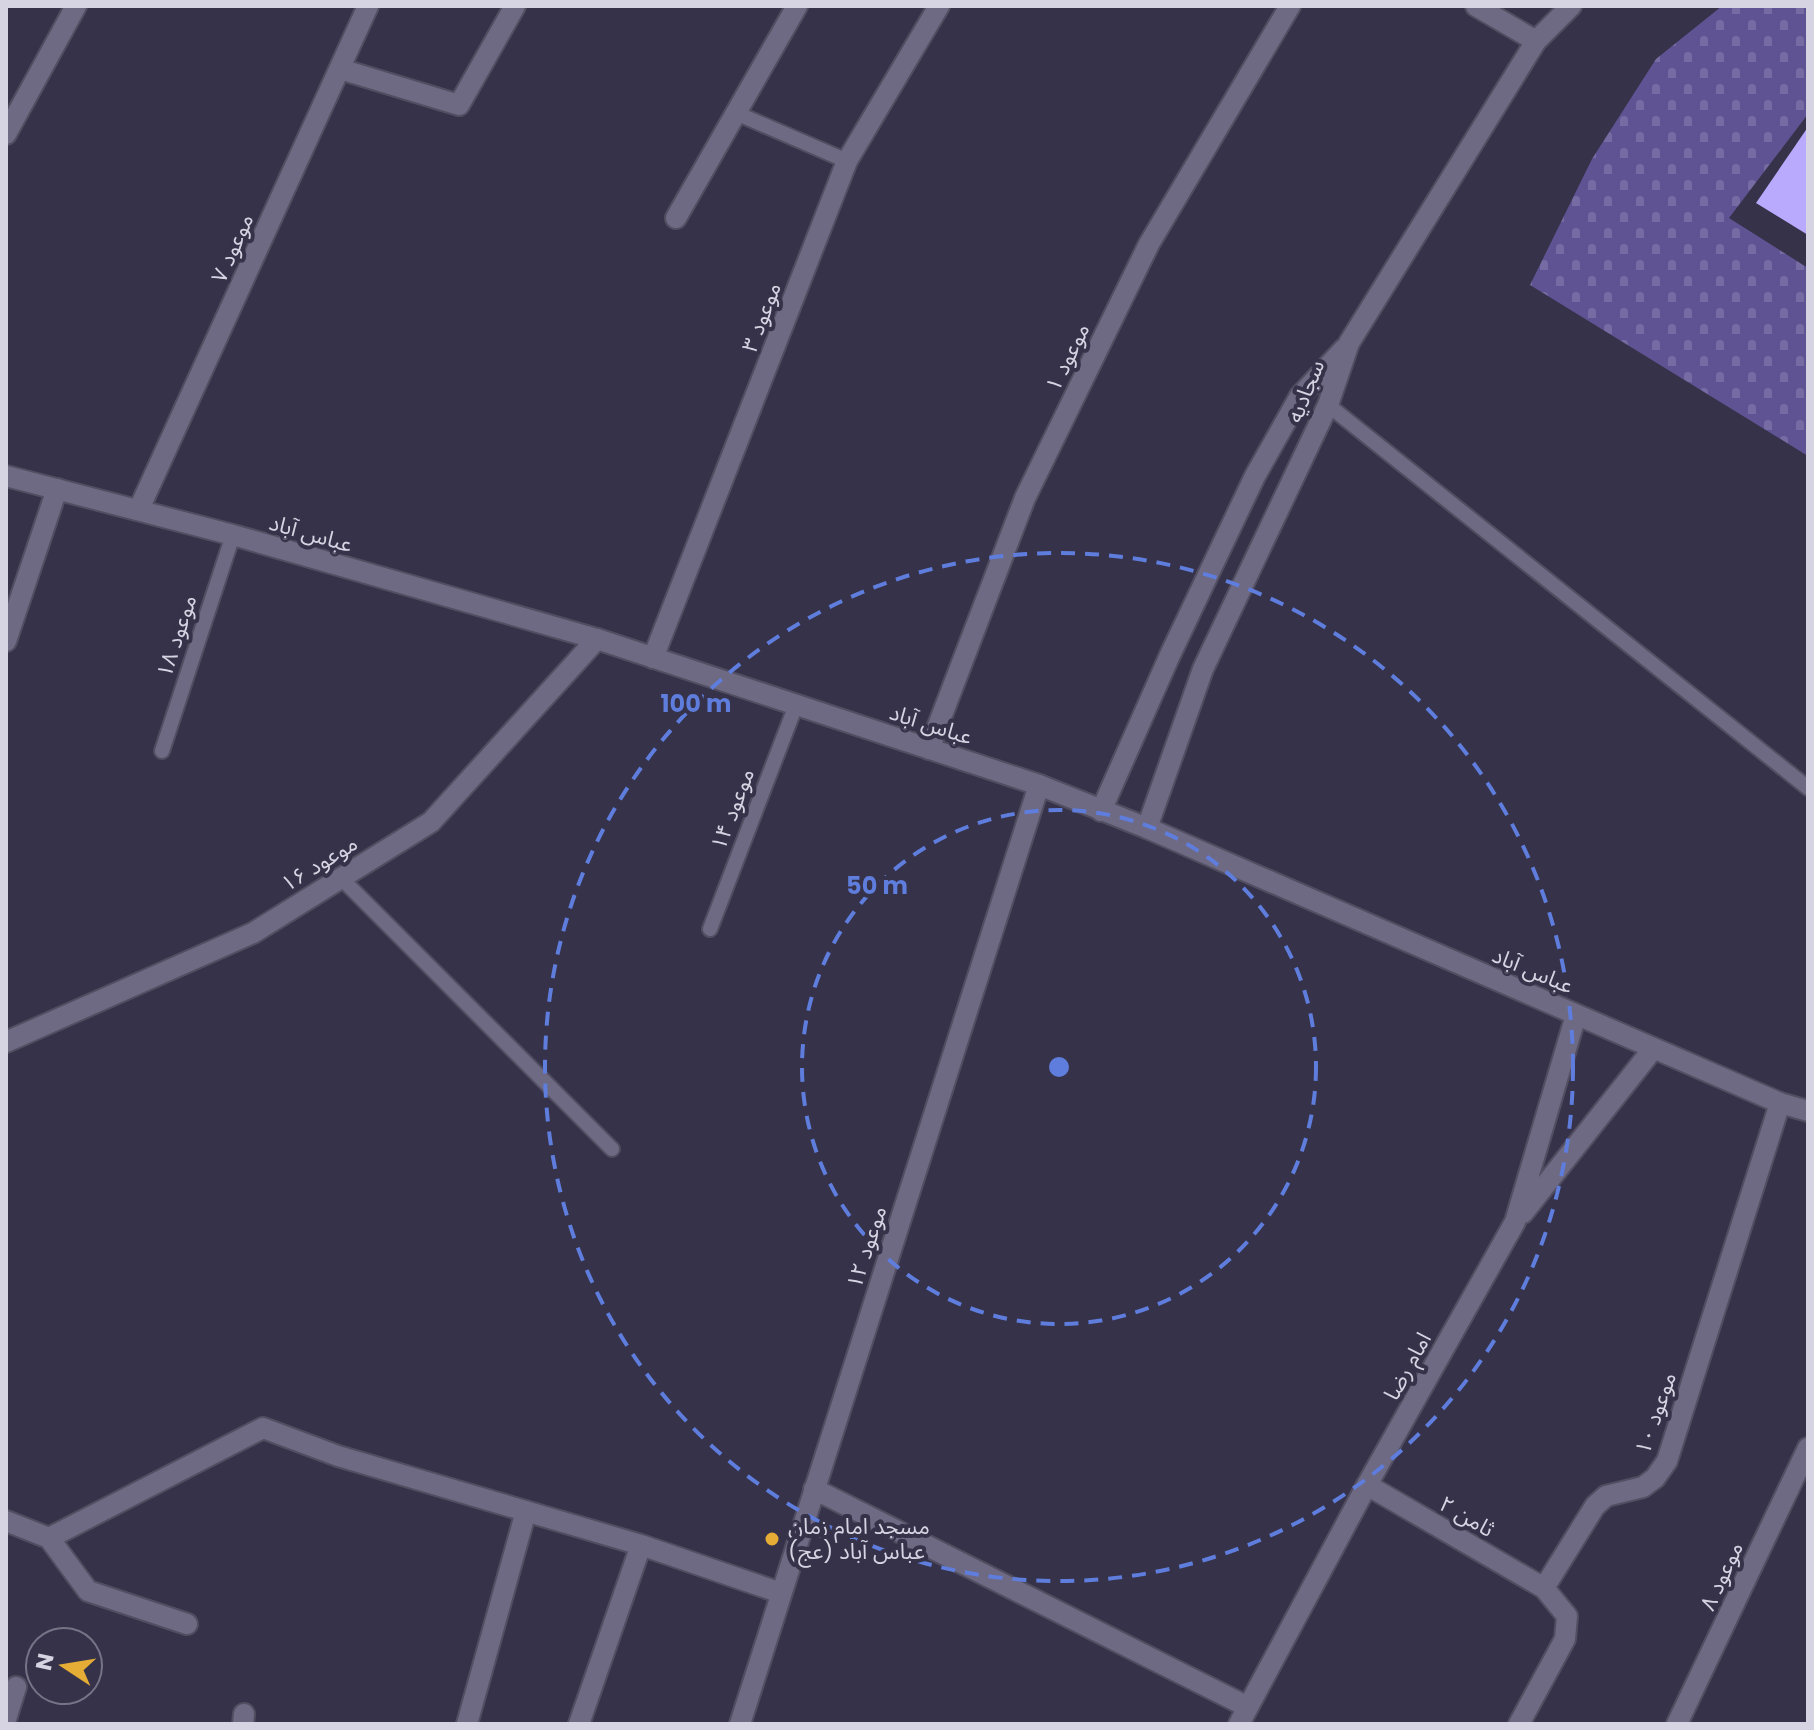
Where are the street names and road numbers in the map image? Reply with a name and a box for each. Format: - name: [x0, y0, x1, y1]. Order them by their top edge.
- street label: موعود ۷: [204, 209, 261, 288]
- street label: موعود ۳: [734, 278, 789, 357]
- street label: موعود ۱: [1038, 318, 1097, 397]
- street label: سجادیه: [1279, 355, 1332, 427]
- street label: عباس آباد: [266, 507, 356, 560]
- street label: موعود ۱۸: [149, 591, 204, 681]
- street label: عباس آباد: [885, 697, 976, 752]
- street label: موعود ۱۴: [703, 764, 762, 854]
- street label: موعود ۱۶: [275, 828, 363, 899]
- street label: عباس آباد: [1487, 939, 1578, 1001]
- street label: موعود ۱۲: [839, 1202, 894, 1292]
- street label: امام رضا: [1376, 1327, 1440, 1406]
- street label: موعود ۱۰: [1627, 1368, 1684, 1458]
- street label: ثامن ۲: [1433, 1488, 1500, 1545]
- street label: موعود ۸: [1692, 1537, 1751, 1616]

